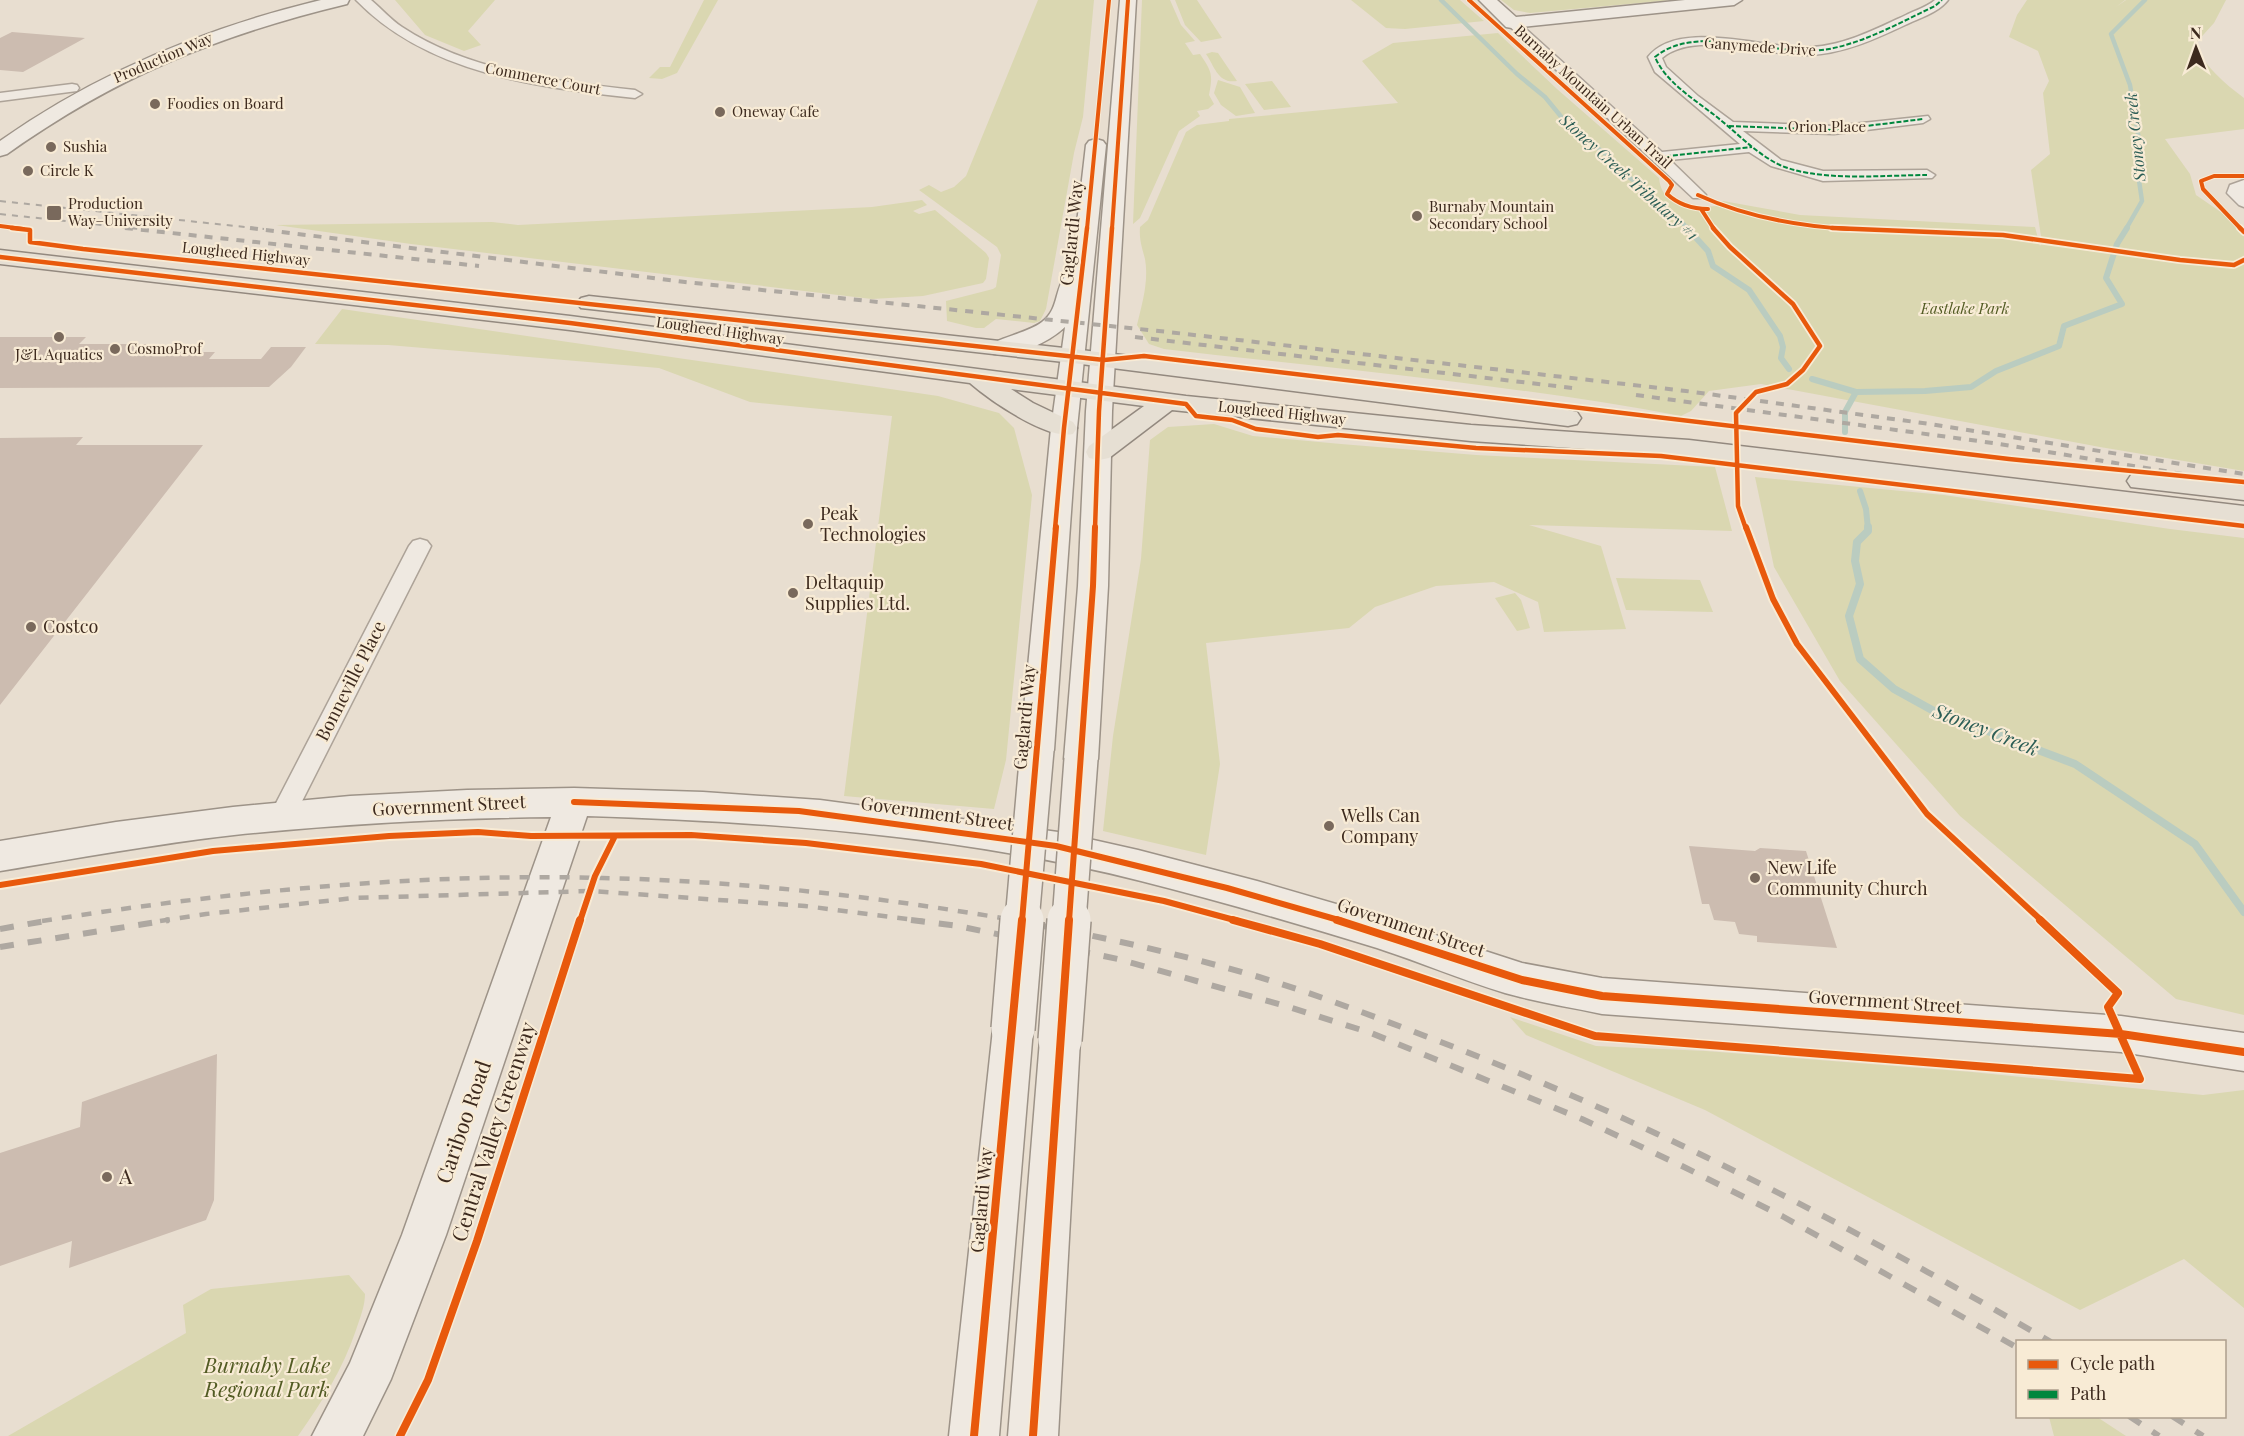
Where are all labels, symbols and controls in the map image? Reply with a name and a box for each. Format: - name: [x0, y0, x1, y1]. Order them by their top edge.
- north arrow: [2166, 18, 2226, 78]
- street label: Burnaby Mountain Urban Trail: [1511, 20, 1677, 173]
- text: N: [2190, 22, 2202, 43]
- street label: Production Way: [110, 27, 216, 87]
- street label: Ganymede Drive: [1704, 32, 1817, 60]
- street label: Commerce Court: [484, 57, 603, 99]
- water label: Stoney Creek: [2119, 92, 2150, 183]
- place label: Foodies on Board: [167, 93, 284, 113]
- marker: Foodies on Board: [148, 97, 162, 111]
- place label: Oneway Cafe: [732, 101, 819, 121]
- marker: Oneway Cafe: [713, 105, 727, 119]
- water label: Stoney Creek Tributary #1: [1555, 108, 1703, 245]
- street label: Orion Place: [1788, 116, 1866, 136]
- place label: Sushia: [63, 136, 108, 156]
- marker: Sushia: [44, 140, 58, 154]
- place label: Circle K: [40, 160, 94, 180]
- marker: Circle K: [21, 164, 35, 178]
- street label: Gaglardi Way: [1054, 179, 1088, 287]
- place label: Production Way–University: [67, 193, 173, 230]
- place label: Burnaby Mountain Secondary School: [1429, 196, 1554, 233]
- marker: Production Way–University: [45, 204, 63, 222]
- marker: Burnaby Mountain Secondary School: [1410, 209, 1424, 223]
- street label: Lougheed Highway: [181, 236, 312, 270]
- park label: Eastlake Park: [1920, 298, 2009, 318]
- street label: Lougheed Highway: [655, 311, 786, 349]
- marker: J&L Aquatics: [52, 330, 66, 344]
- place label: CosmoProf: [127, 338, 203, 358]
- marker: CosmoProf: [108, 342, 122, 356]
- place label: J&L Aquatics: [14, 344, 103, 364]
- street label: Lougheed Highway: [1217, 395, 1348, 429]
- place label: Peak Technologies: [820, 501, 926, 546]
- marker: Peak Technologies: [801, 517, 815, 531]
- place label: Deltaquip Supplies Ltd.: [805, 570, 910, 615]
- marker: Deltaquip Supplies Ltd.: [786, 586, 800, 600]
- place label: Costco: [43, 614, 98, 638]
- street label: Bonneville Place: [310, 616, 391, 745]
- marker: Costco: [24, 620, 38, 634]
- street label: Gaglardi Way: [1007, 663, 1041, 771]
- water label: Stoney Creek: [1929, 696, 2043, 761]
- street label: Government Street: [372, 789, 527, 821]
- street label: Government Street: [859, 790, 1015, 836]
- place label: Wells Can Company: [1340, 803, 1420, 848]
- marker: Wells Can Company: [1322, 819, 1336, 833]
- place label: New Life Community Church: [1767, 855, 1928, 900]
- marker: New Life Community Church: [1748, 871, 1762, 885]
- street label: Government Street: [1335, 892, 1489, 962]
- street label: Government Street: [1808, 984, 1963, 1018]
- street label: Central Valley Greenway: [443, 1018, 541, 1245]
- street label: Cariboo Road: [428, 1056, 496, 1187]
- street label: Gaglardi Way: [964, 1146, 998, 1254]
- place label: A: [118, 1161, 133, 1189]
- marker: A: [100, 1170, 114, 1184]
- legend: [2016, 1340, 2226, 1418]
- park label: Burnaby Lake Regional Park: [203, 1350, 330, 1402]
- text: Cycle path: [2070, 1351, 2155, 1375]
- text: Path: [2070, 1381, 2107, 1405]

